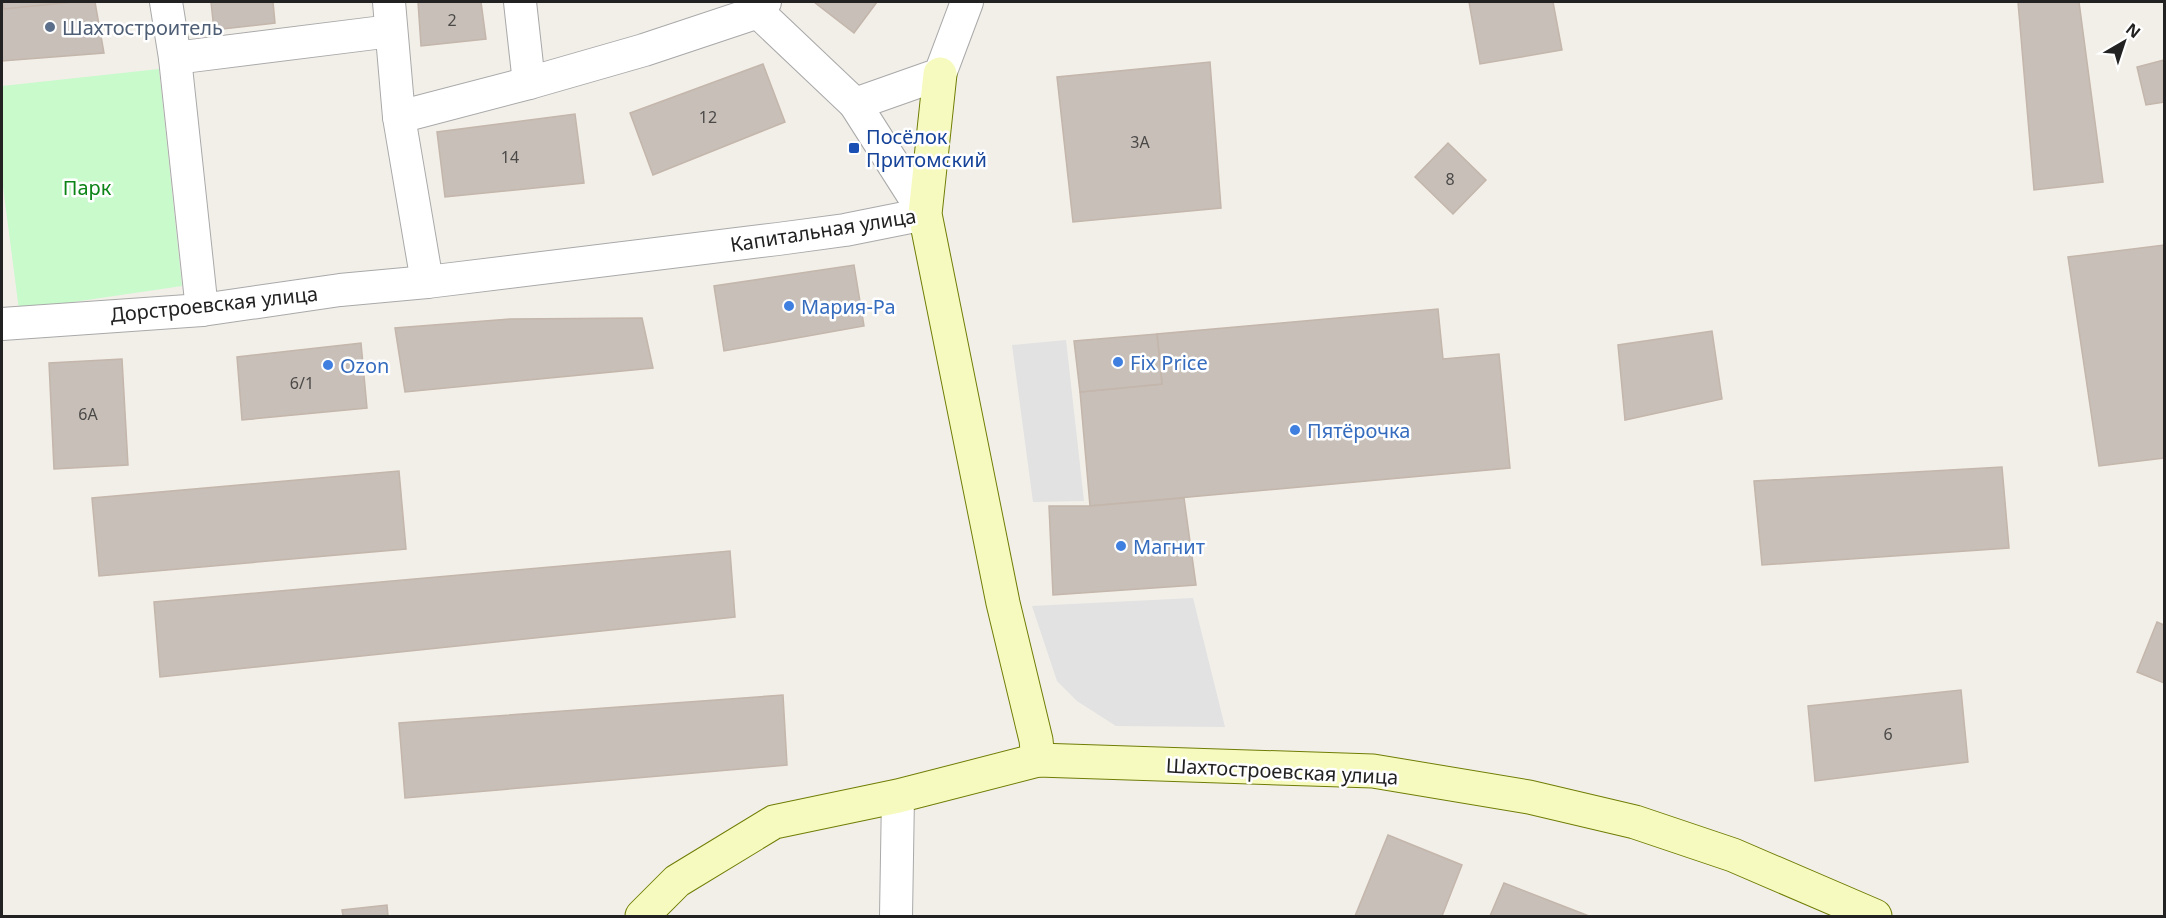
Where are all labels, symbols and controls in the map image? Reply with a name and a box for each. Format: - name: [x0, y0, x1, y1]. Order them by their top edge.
- house number: 2: [447, 9, 457, 31]
- north arrow: [2094, 12, 2154, 72]
- place label: Шахтостроитель: [62, 14, 223, 41]
- text: N: [2121, 18, 2145, 43]
- marker: Шахтостроитель: [43, 20, 57, 34]
- house number: 12: [699, 106, 717, 128]
- place label: Посёлок Притомский: [866, 123, 987, 173]
- house number: 3А: [1130, 131, 1150, 153]
- marker: Посёлок Притомский: [847, 141, 861, 155]
- house number: 14: [501, 146, 519, 168]
- house number: 8: [1445, 168, 1455, 190]
- park label: Парк: [63, 174, 112, 201]
- street label: Капитальная улица: [728, 202, 918, 258]
- street label: Дорстроевская улица: [109, 280, 319, 328]
- place label: Мария-Ра: [801, 293, 896, 320]
- marker: Мария-Ра: [782, 299, 796, 313]
- place label: Fix Price: [1130, 349, 1208, 376]
- place label: Ozon: [340, 352, 389, 379]
- marker: Fix Price: [1111, 355, 1125, 369]
- marker: Ozon: [321, 358, 335, 372]
- house number: 6/1: [290, 372, 314, 394]
- house number: 6А: [78, 403, 98, 425]
- place label: Пятёрочка: [1307, 417, 1410, 444]
- marker: Пятёрочка: [1288, 423, 1302, 437]
- place label: Магнит: [1133, 533, 1205, 560]
- marker: Магнит: [1114, 539, 1128, 553]
- house number: 6: [1883, 723, 1893, 745]
- street label: Шахтостроевская улица: [1165, 751, 1399, 791]

